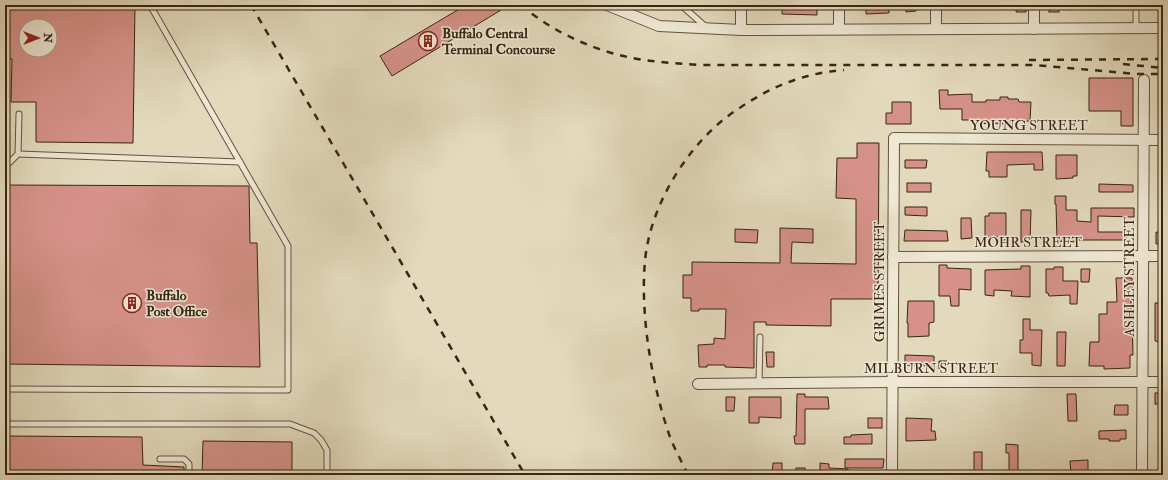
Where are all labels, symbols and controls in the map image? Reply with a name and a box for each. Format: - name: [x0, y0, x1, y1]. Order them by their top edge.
- north arrow: [18, 18, 58, 58]
- place label: Buffalo Central Terminal Concourse: [441, 25, 556, 58]
- building icon: Buffalo Central Terminal Concourse: [417, 30, 439, 52]
- text: N: [41, 32, 54, 44]
- street label: YOUNG STREET: [970, 117, 1089, 134]
- street label: ASHLEY STREET: [1121, 217, 1138, 338]
- street label: GRIMES STREET: [871, 221, 888, 342]
- street label: MOHR STREET: [974, 234, 1083, 251]
- place label: Buffalo Post Office: [146, 287, 207, 320]
- building icon: Buffalo Post Office: [121, 292, 143, 314]
- street label: MILBURN STREET: [864, 360, 999, 377]

